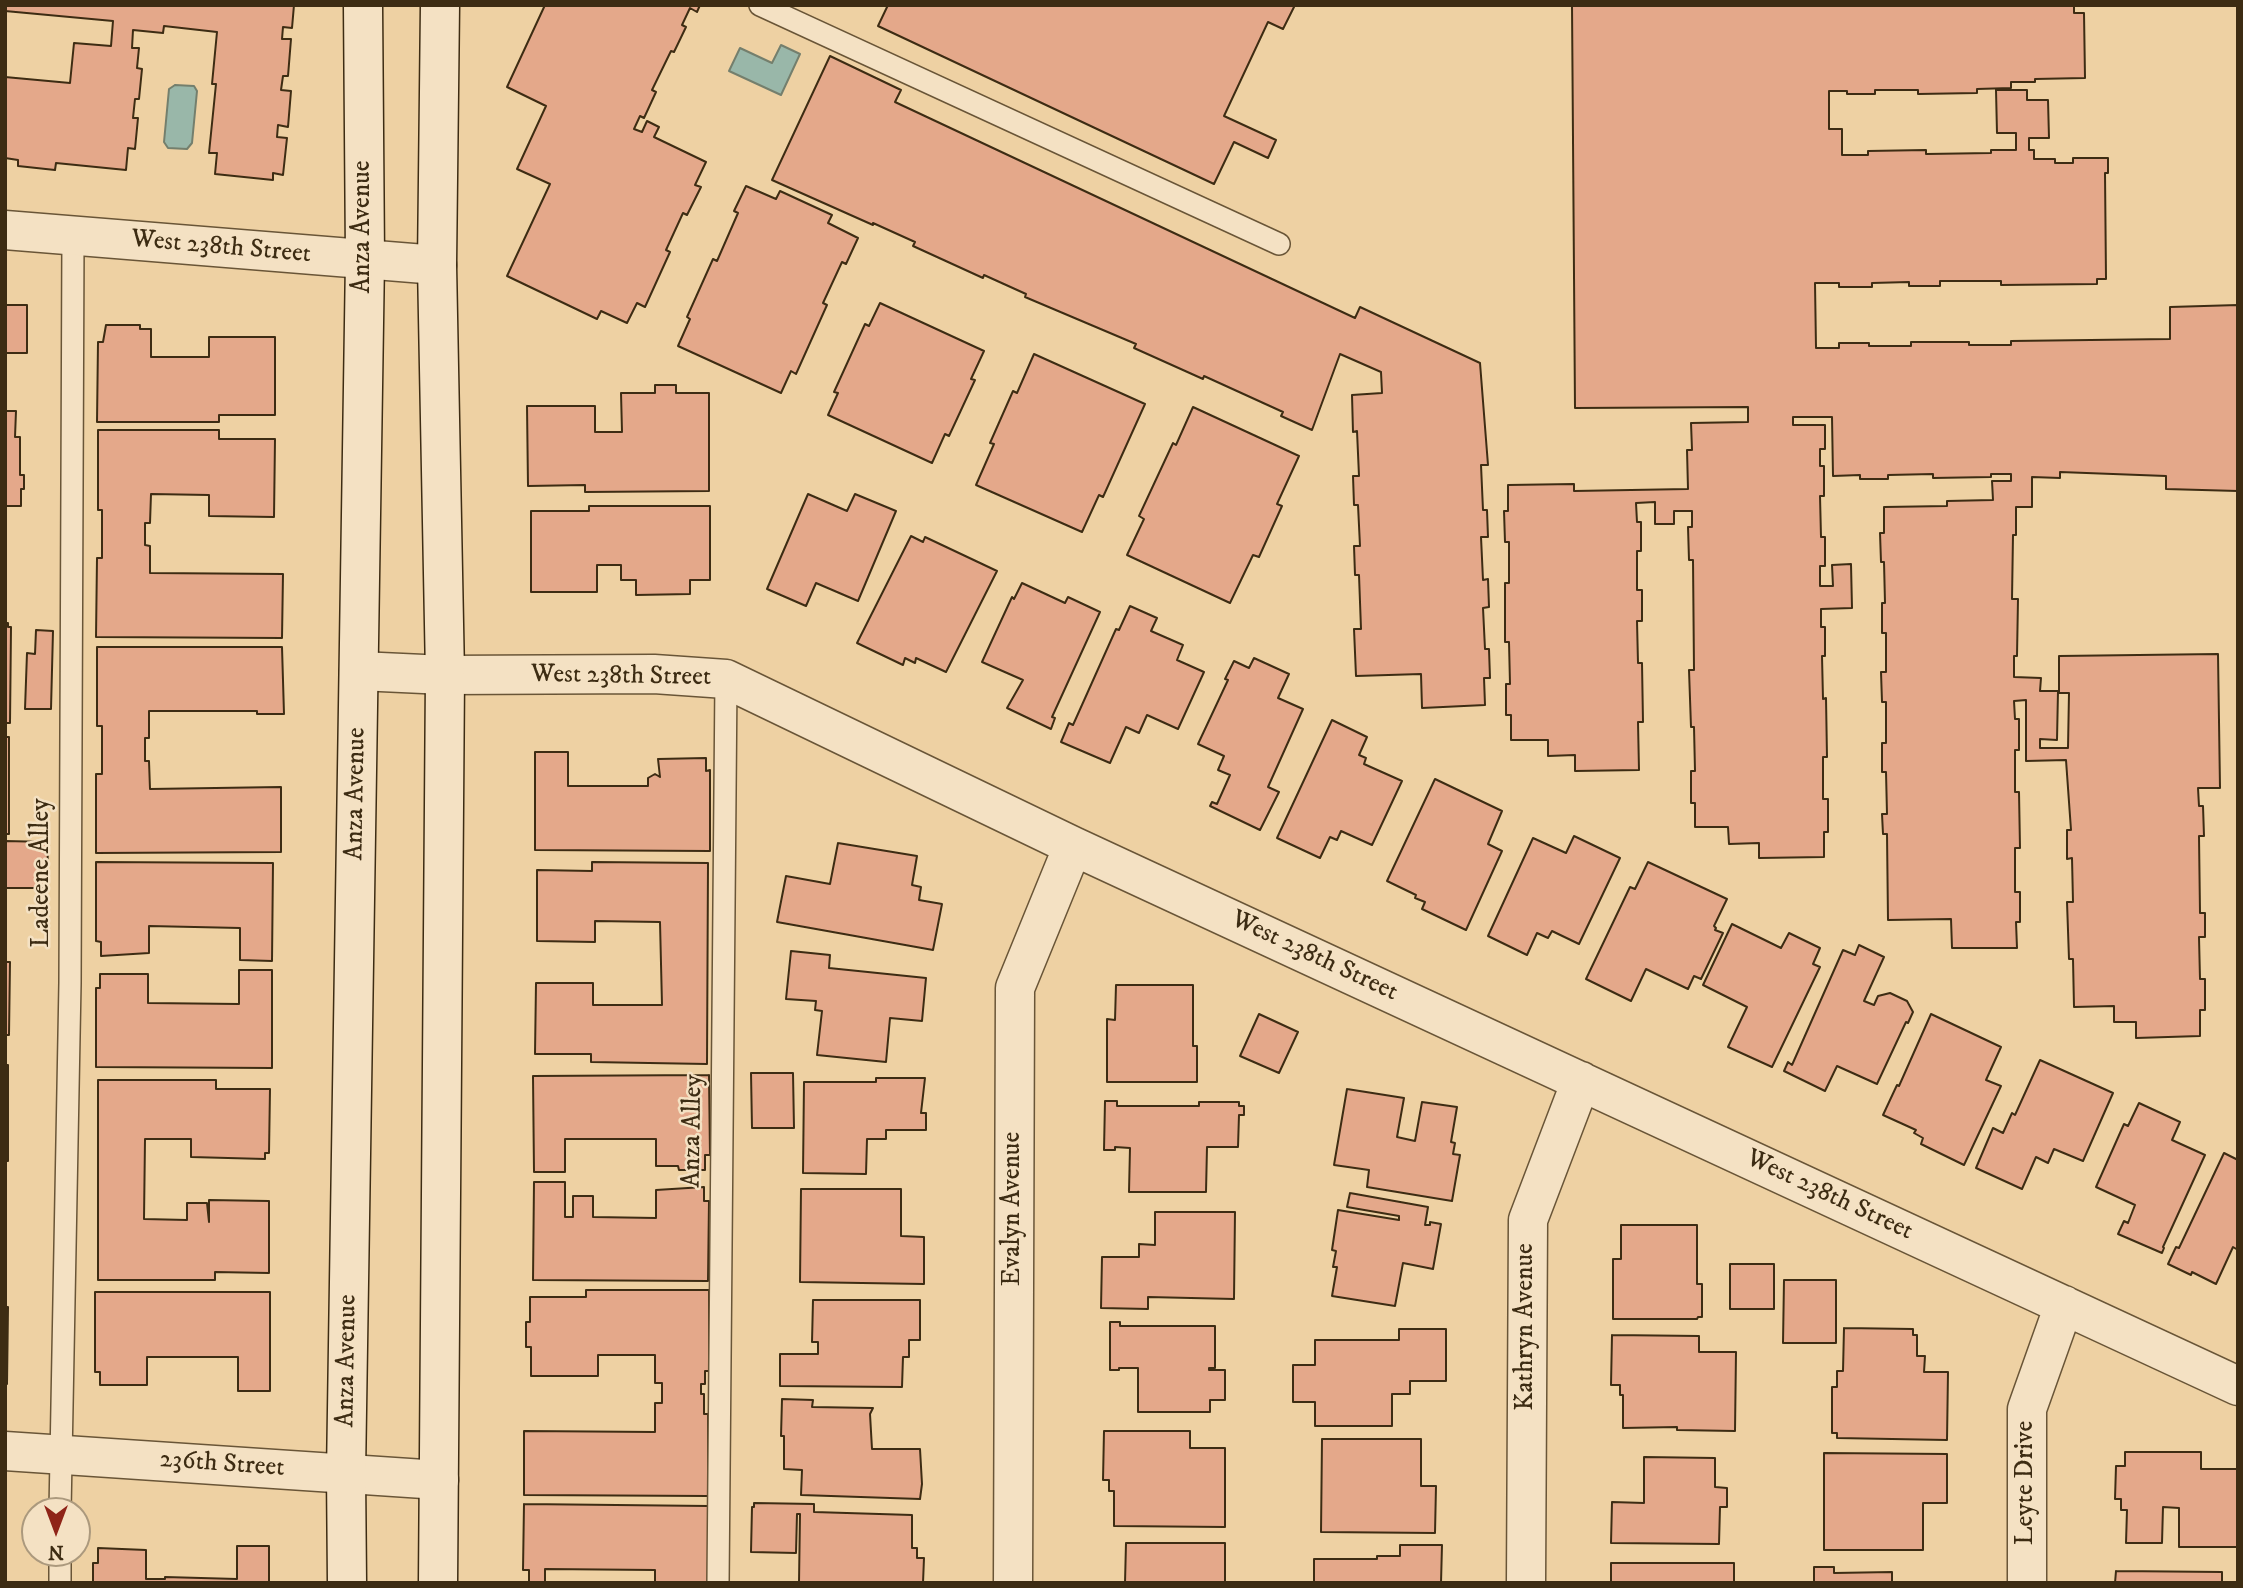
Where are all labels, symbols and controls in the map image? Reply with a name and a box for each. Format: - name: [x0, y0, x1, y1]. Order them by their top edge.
- street label: Anza Avenue: [348, 161, 380, 293]
- street label: West 238th Street: [130, 225, 312, 271]
- street label: West 238th Street: [531, 660, 711, 694]
- street label: Anza Avenue: [340, 727, 374, 861]
- street label: Ladeene Alley: [27, 798, 59, 948]
- street label: West 238th Street: [1226, 905, 1402, 1009]
- street label: Anza Alley: [677, 1074, 711, 1188]
- street label: Evalyn Avenue: [998, 1132, 1030, 1286]
- street label: West 238th Street: [1741, 1144, 1917, 1248]
- street label: Kathryn Avenue: [1511, 1243, 1543, 1411]
- street label: Anza Avenue: [331, 1294, 365, 1428]
- street label: Leyte Drive: [2011, 1421, 2043, 1545]
- street label: 236th Street: [159, 1445, 285, 1485]
- north arrow: [21, 1497, 91, 1567]
- text: N: [48, 1540, 64, 1563]

